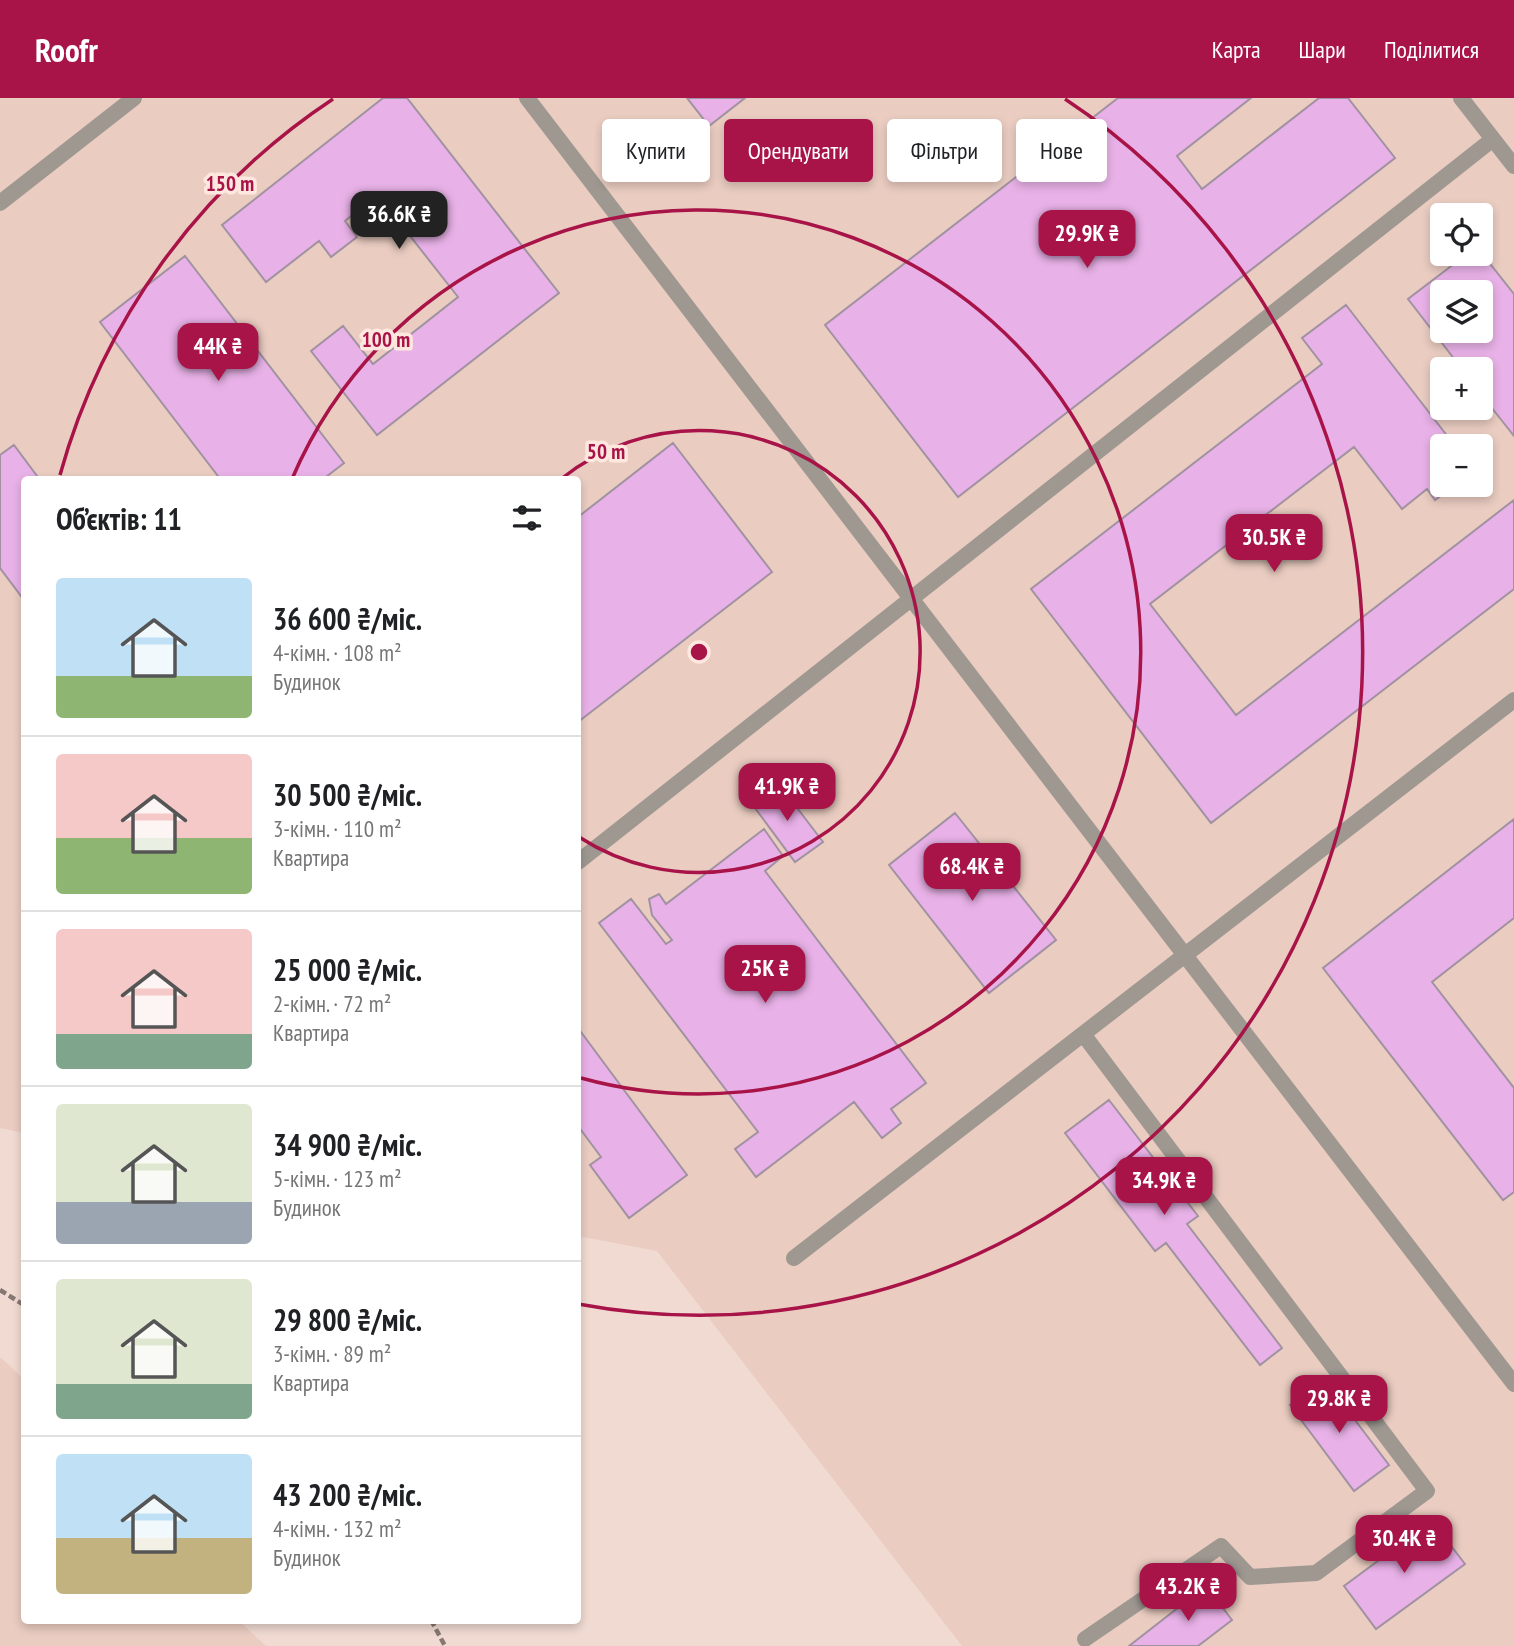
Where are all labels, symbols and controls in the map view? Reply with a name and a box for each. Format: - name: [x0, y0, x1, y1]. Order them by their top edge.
- text: Roofr: [35, 28, 98, 71]
- text: Карта: [1212, 34, 1261, 65]
- text: Шари: [1299, 34, 1346, 65]
- text: Поділитися: [1384, 34, 1479, 65]
- chip: Купити: [602, 119, 710, 182]
- chip: Орендувати: [724, 119, 873, 182]
- chip: Фільтри: [887, 119, 1002, 182]
- chip: Нове: [1016, 119, 1107, 182]
- text: 150 m: [206, 170, 254, 197]
- pin: 36.6K ₴: [334, 192, 464, 251]
- text: 36.6K ₴: [367, 199, 431, 228]
- map controls: [1430, 203, 1493, 497]
- button: locate: [1430, 203, 1493, 266]
- pin: 29.9K ₴: [1022, 211, 1152, 270]
- text: 29.9K ₴: [1055, 218, 1119, 247]
- button: layers: [1430, 280, 1493, 343]
- pin: 44K ₴: [169, 324, 267, 383]
- text: 100 m: [362, 326, 410, 353]
- text: 44K ₴: [193, 331, 243, 360]
- button: +: [1430, 357, 1493, 420]
- button: −: [1430, 434, 1493, 497]
- text: 50 m: [587, 438, 625, 465]
- text: Об’єктів: 11: [56, 499, 182, 538]
- icon: filters: [508, 499, 546, 537]
- pin: 30.5K ₴: [1209, 514, 1339, 574]
- text: 30.5K ₴: [1242, 522, 1306, 551]
- text: 36 600 ₴/міс.: [273, 599, 422, 638]
- icon: home: [112, 606, 196, 690]
- text: 4-кімн. · 108 m²: [273, 638, 402, 667]
- centre of rings: [687, 640, 711, 664]
- text: Будинок: [273, 667, 341, 696]
- pin: 41.9K ₴: [722, 764, 852, 823]
- text: 41.9K ₴: [755, 771, 819, 800]
- text: 30 500 ₴/міс.: [273, 775, 422, 814]
- icon: home: [112, 782, 196, 866]
- text: 3-кімн. · 110 m²: [273, 814, 402, 843]
- text: Квартира: [273, 843, 349, 872]
- pin: 68.4K ₴: [907, 844, 1037, 903]
- text: 68.4K ₴: [940, 851, 1004, 880]
- pin: 25K ₴: [716, 946, 814, 1005]
- text: 25 000 ₴/міс.: [273, 950, 422, 989]
- text: 25K ₴: [740, 953, 790, 982]
- icon: home: [112, 957, 196, 1041]
- text: 2-кімн. · 72 m²: [273, 989, 391, 1018]
- text: Квартира: [273, 1018, 349, 1047]
- text: 34 900 ₴/міс.: [273, 1125, 422, 1164]
- icon: home: [112, 1132, 196, 1216]
- pin: 34.9K ₴: [1099, 1158, 1229, 1217]
- text: 5-кімн. · 123 m²: [273, 1164, 402, 1193]
- text: 34.9K ₴: [1132, 1165, 1196, 1194]
- text: Будинок: [273, 1193, 341, 1222]
- text: 29 800 ₴/міс.: [273, 1300, 422, 1339]
- icon: home: [112, 1307, 196, 1391]
- text: 3-кімн. · 89 m²: [273, 1339, 391, 1368]
- text: Квартира: [273, 1368, 349, 1397]
- pin: 29.8K ₴: [1274, 1376, 1404, 1435]
- text: 29.8K ₴: [1307, 1383, 1371, 1412]
- text: 43 200 ₴/міс.: [273, 1475, 422, 1514]
- icon: home: [112, 1482, 196, 1566]
- text: 4-кімн. · 132 m²: [273, 1514, 402, 1543]
- pin: 30.4K ₴: [1339, 1516, 1469, 1575]
- text: 30.4K ₴: [1372, 1523, 1436, 1552]
- text: Будинок: [273, 1543, 341, 1572]
- pin: 43.2K ₴: [1123, 1564, 1253, 1623]
- text: 43.2K ₴: [1156, 1571, 1220, 1600]

